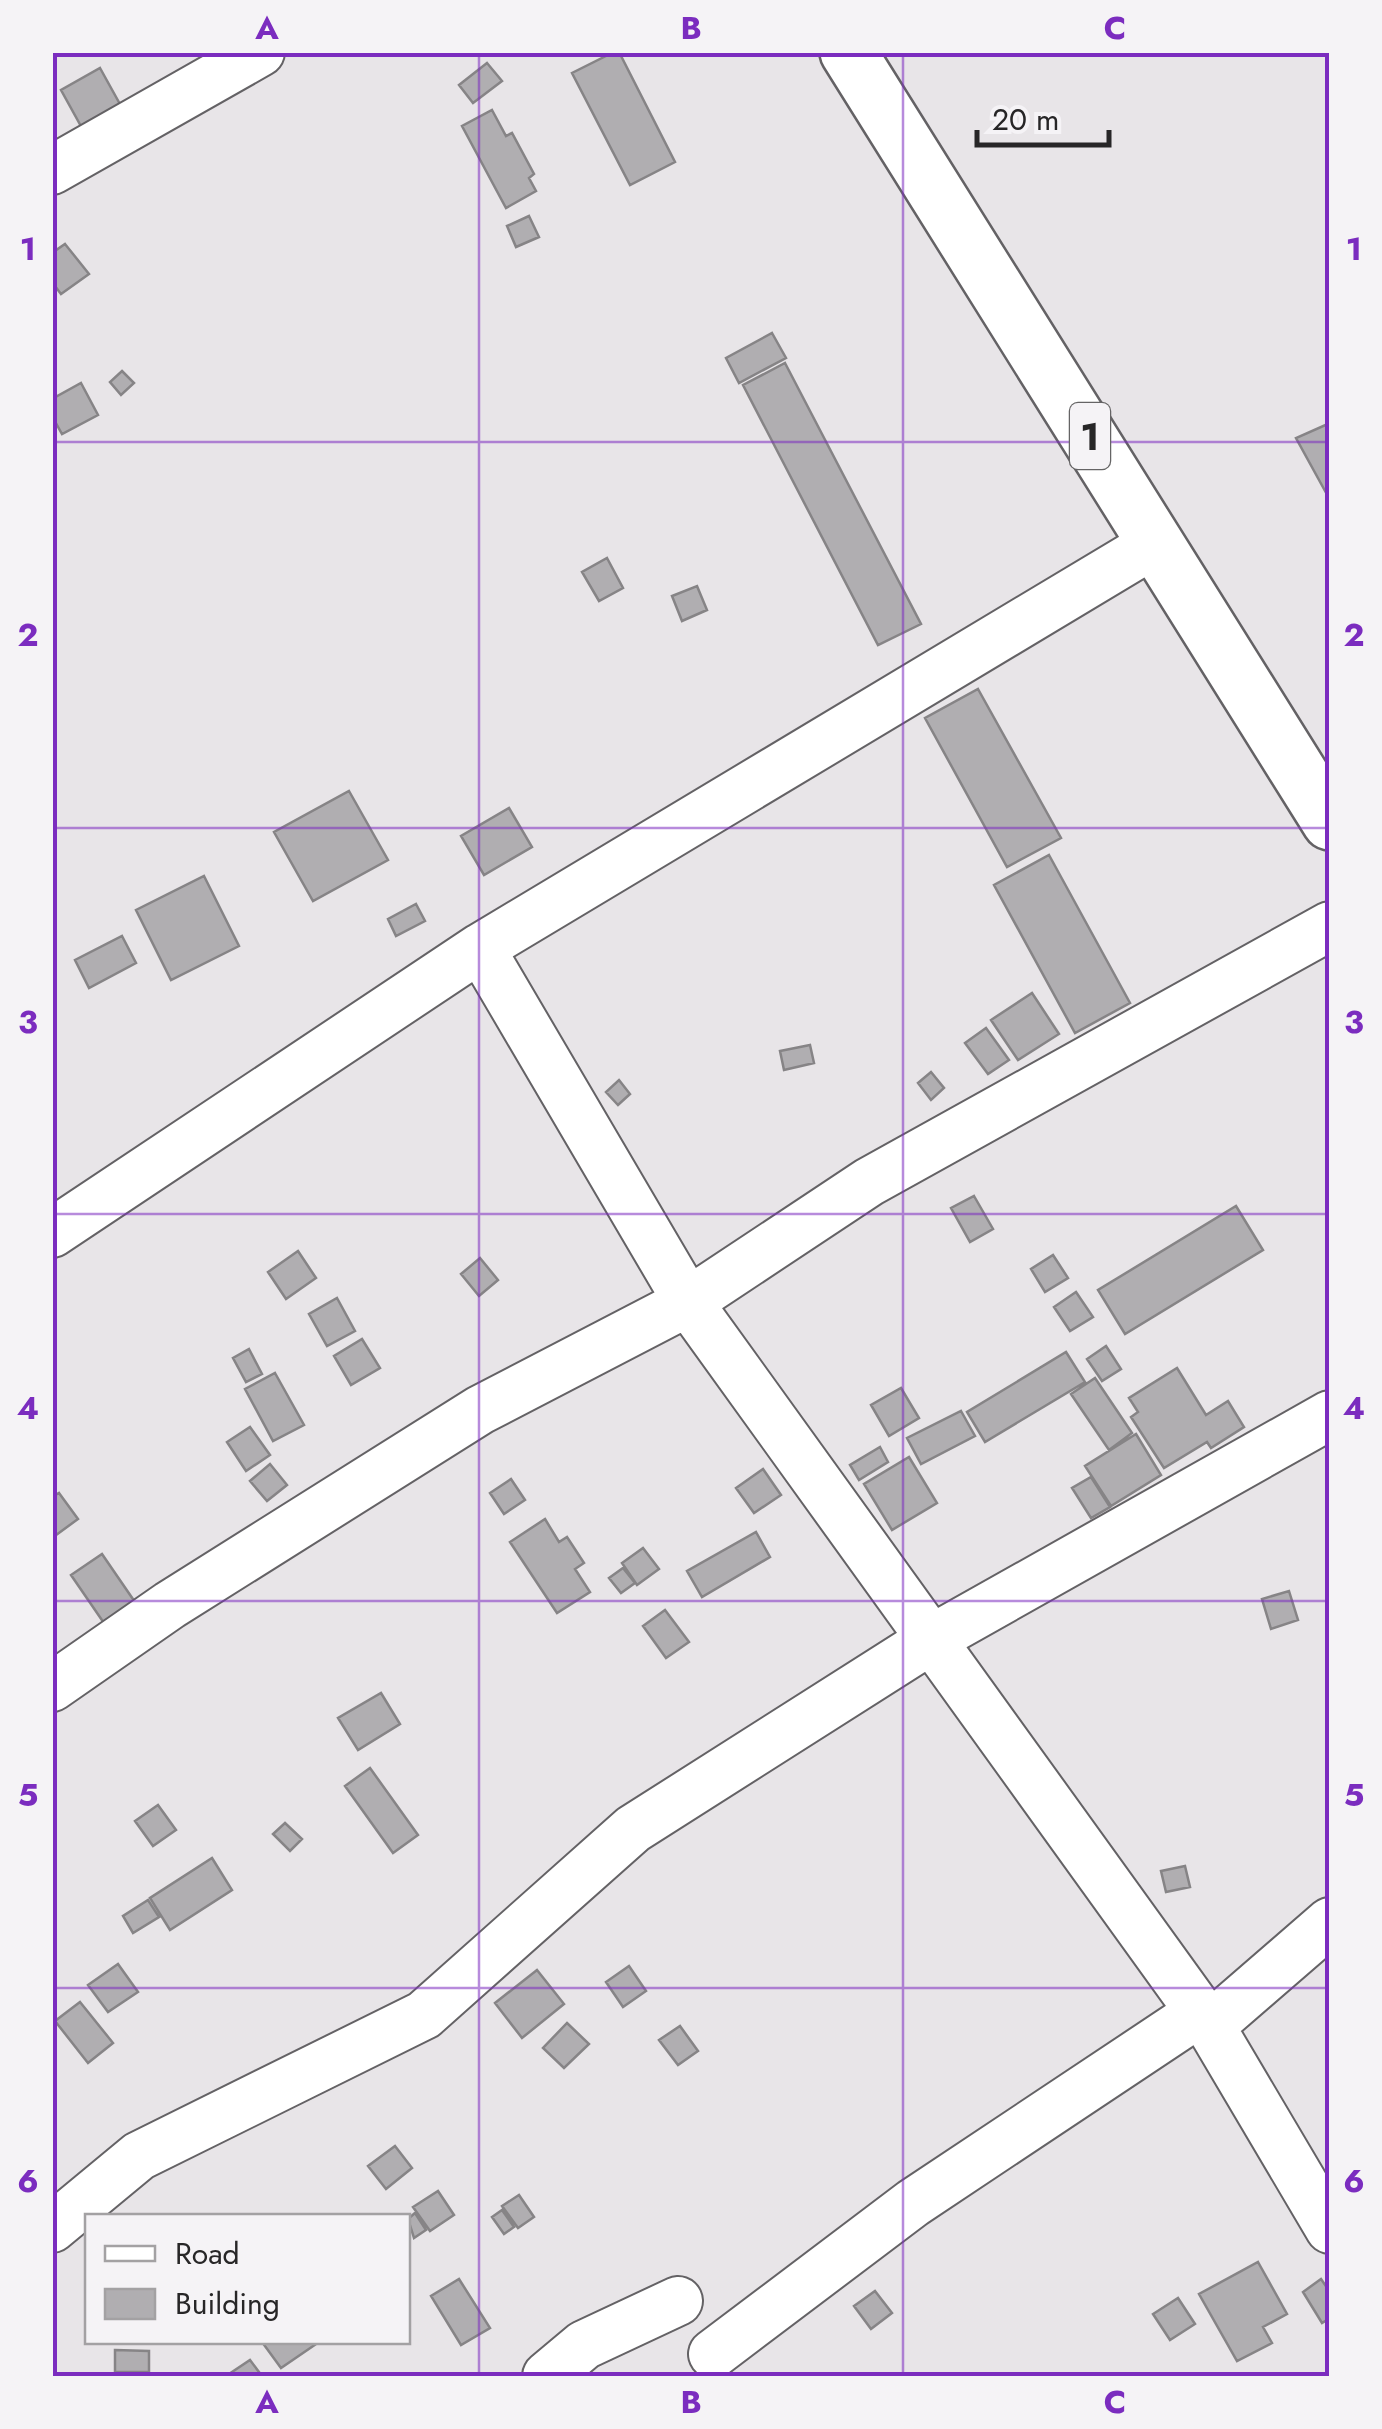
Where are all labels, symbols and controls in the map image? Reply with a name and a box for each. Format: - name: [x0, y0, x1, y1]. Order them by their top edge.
- text: A: [254, 5, 279, 51]
- text: B: [680, 5, 702, 51]
- text: C: [1104, 5, 1126, 51]
- scale bar: [977, 85, 1110, 147]
- text: 20 m: [992, 98, 1059, 141]
- text: 1: [20, 226, 36, 272]
- text: 1: [1346, 226, 1362, 272]
- road number: 1: [1070, 403, 1110, 469]
- text: 2: [18, 612, 39, 658]
- text: 2: [1344, 612, 1365, 658]
- text: 3: [18, 999, 38, 1045]
- text: 3: [1344, 999, 1364, 1045]
- text: 4: [17, 1385, 39, 1431]
- text: 4: [1343, 1385, 1365, 1431]
- text: 5: [18, 1772, 38, 1818]
- text: 5: [1344, 1772, 1364, 1818]
- text: 6: [17, 2158, 39, 2204]
- text: 6: [1343, 2158, 1365, 2204]
- legend: [85, 2214, 410, 2344]
- text: Road: [175, 2232, 240, 2275]
- text: Building: [175, 2282, 280, 2325]
- text: A: [254, 2379, 279, 2425]
- text: B: [680, 2379, 702, 2425]
- text: C: [1104, 2379, 1126, 2425]

